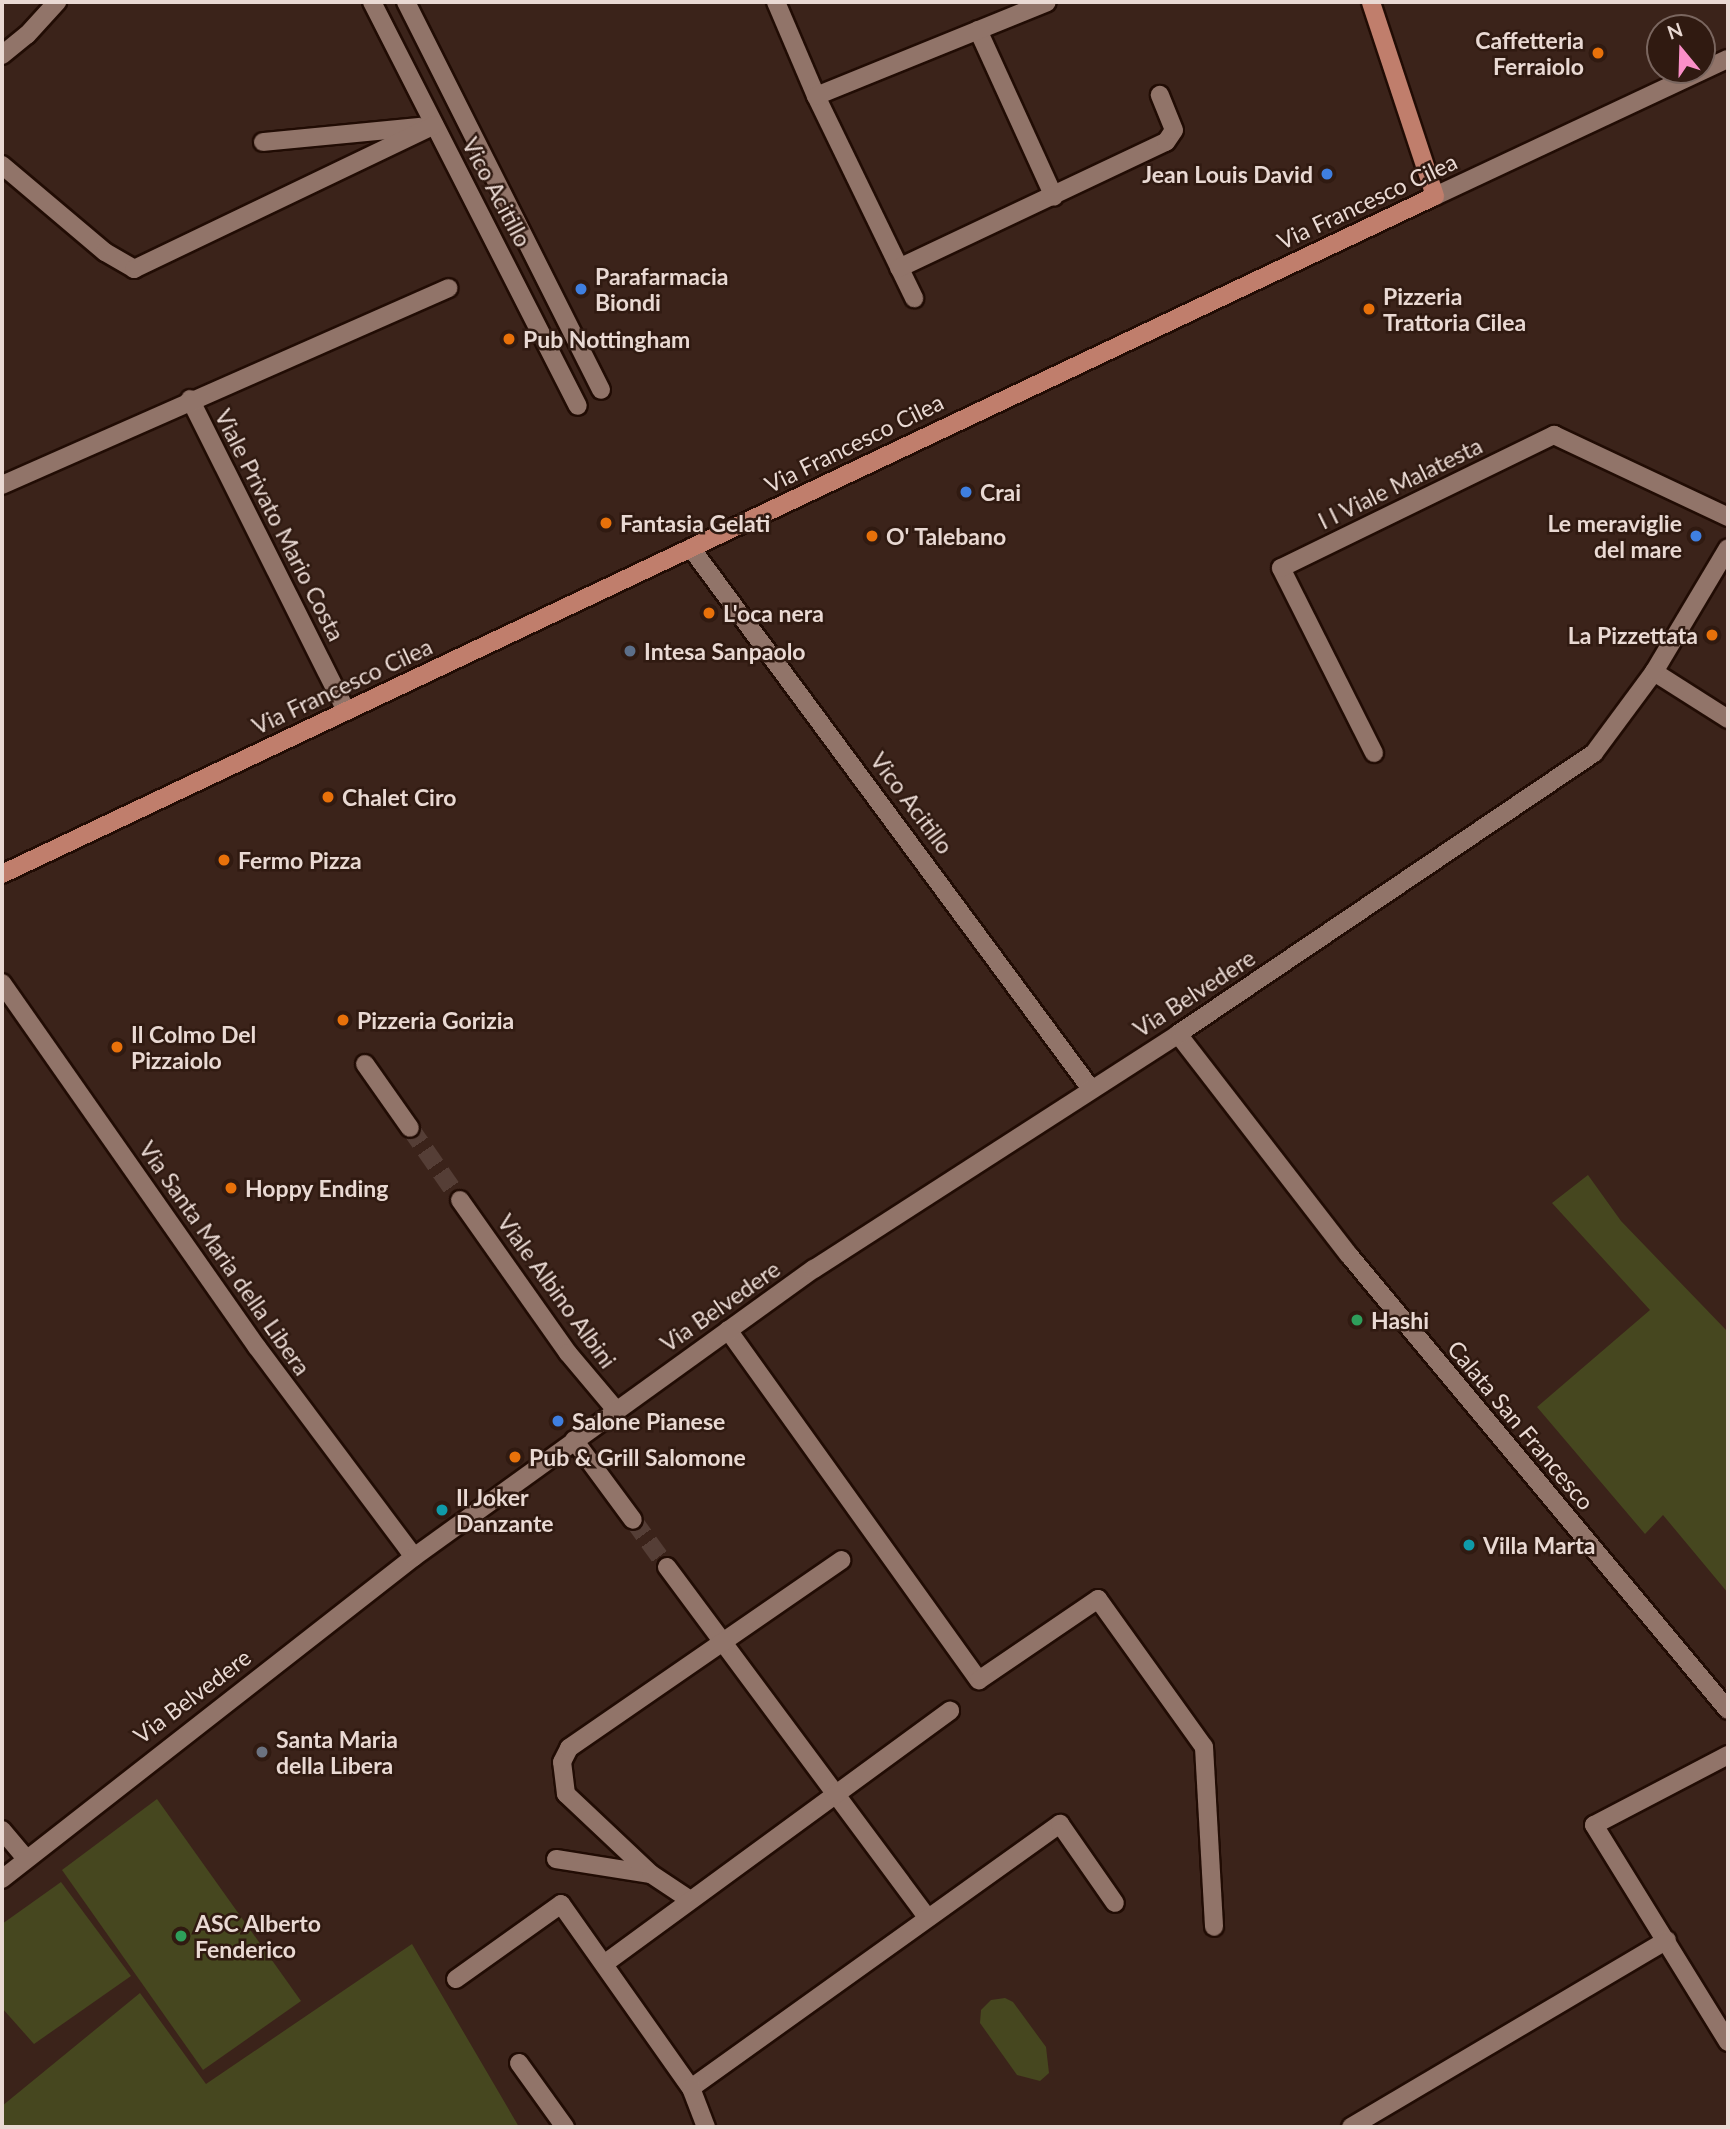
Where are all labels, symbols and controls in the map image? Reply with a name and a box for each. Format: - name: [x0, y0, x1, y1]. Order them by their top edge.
- north arrow: [1646, 14, 1716, 84]
- text: N: [1664, 17, 1685, 44]
- place label: Caffetteria Ferraiolo: [1475, 26, 1584, 80]
- marker: Caffetteria Ferraiolo: [1590, 45, 1606, 61]
- street label: Vico Acitillo: [457, 132, 537, 252]
- street label: Via Francesco Cilea: [1273, 147, 1461, 255]
- place label: Jean Louis David: [1142, 160, 1313, 188]
- marker: Jean Louis David: [1319, 166, 1335, 182]
- place label: Parafarmacia Biondi: [595, 262, 728, 316]
- marker: Parafarmacia Biondi: [573, 281, 589, 297]
- place label: Pizzeria Trattoria Cilea: [1383, 282, 1526, 336]
- marker: Pizzeria Trattoria Cilea: [1361, 301, 1377, 317]
- place label: Pub Nottingham: [523, 325, 690, 353]
- marker: Pub Nottingham: [501, 331, 517, 347]
- street label: Via Francesco Cilea: [760, 388, 948, 498]
- street label: Viale Privato Mario Costa: [209, 404, 351, 646]
- street label: I I Viale Malatesta: [1313, 431, 1487, 535]
- place label: Crai: [980, 478, 1021, 506]
- marker: Crai: [958, 484, 974, 500]
- place label: Fantasia Gelati: [620, 509, 770, 537]
- place label: Le meraviglie del mare: [1547, 509, 1682, 563]
- marker: Fantasia Gelati: [598, 515, 614, 531]
- place label: O' Talebano: [886, 522, 1007, 550]
- marker: O' Talebano: [864, 528, 880, 544]
- marker: Le meraviglie del mare: [1688, 528, 1704, 544]
- place label: L'oca nera: [723, 599, 824, 627]
- marker: L'oca nera: [701, 605, 717, 621]
- place label: La Pizzettata: [1568, 621, 1698, 649]
- marker: La Pizzettata: [1704, 627, 1720, 643]
- street label: Via Francesco Cilea: [248, 632, 436, 740]
- place label: Intesa Sanpaolo: [644, 637, 806, 665]
- marker: Intesa Sanpaolo: [622, 643, 638, 659]
- street label: Vico Acitillo: [865, 747, 959, 859]
- place label: Chalet Ciro: [342, 783, 456, 811]
- marker: Chalet Ciro: [320, 789, 336, 805]
- place label: Fermo Pizza: [238, 846, 362, 874]
- marker: Fermo Pizza: [216, 852, 232, 868]
- street label: Via Belvedere: [1128, 943, 1260, 1043]
- place label: Pizzeria Gorizia: [357, 1006, 514, 1034]
- marker: Pizzeria Gorizia: [335, 1012, 351, 1028]
- place label: Il Colmo Del Pizzaiolo: [131, 1020, 256, 1074]
- marker: Il Colmo Del Pizzaiolo: [109, 1039, 125, 1055]
- street label: Via Santa Maria della Libera: [134, 1136, 316, 1380]
- place label: Hoppy Ending: [245, 1174, 389, 1202]
- marker: Hoppy Ending: [223, 1180, 239, 1196]
- street label: Viale Albino Albini: [492, 1208, 622, 1374]
- street label: Via Belvedere: [655, 1255, 785, 1357]
- place label: Hashi: [1371, 1306, 1429, 1334]
- marker: Hashi: [1349, 1312, 1365, 1328]
- street label: Calata San Francesco: [1442, 1335, 1600, 1515]
- place label: Salone Pianese: [572, 1407, 725, 1435]
- marker: Salone Pianese: [550, 1413, 566, 1429]
- place label: Pub & Grill Salomone: [529, 1443, 746, 1471]
- marker: Pub & Grill Salomone: [507, 1449, 523, 1465]
- place label: Il Joker Danzante: [456, 1483, 554, 1537]
- marker: Il Joker Danzante: [434, 1502, 450, 1518]
- place label: Villa Marta: [1483, 1531, 1595, 1559]
- marker: Villa Marta: [1461, 1537, 1477, 1553]
- street label: Via Belvedere: [128, 1643, 256, 1749]
- place label: Santa Maria della Libera: [276, 1725, 398, 1779]
- marker: Santa Maria della Libera: [254, 1744, 270, 1760]
- place label: ASC Alberto Fenderico: [195, 1909, 322, 1963]
- marker: ASC Alberto Fenderico: [173, 1928, 189, 1944]

